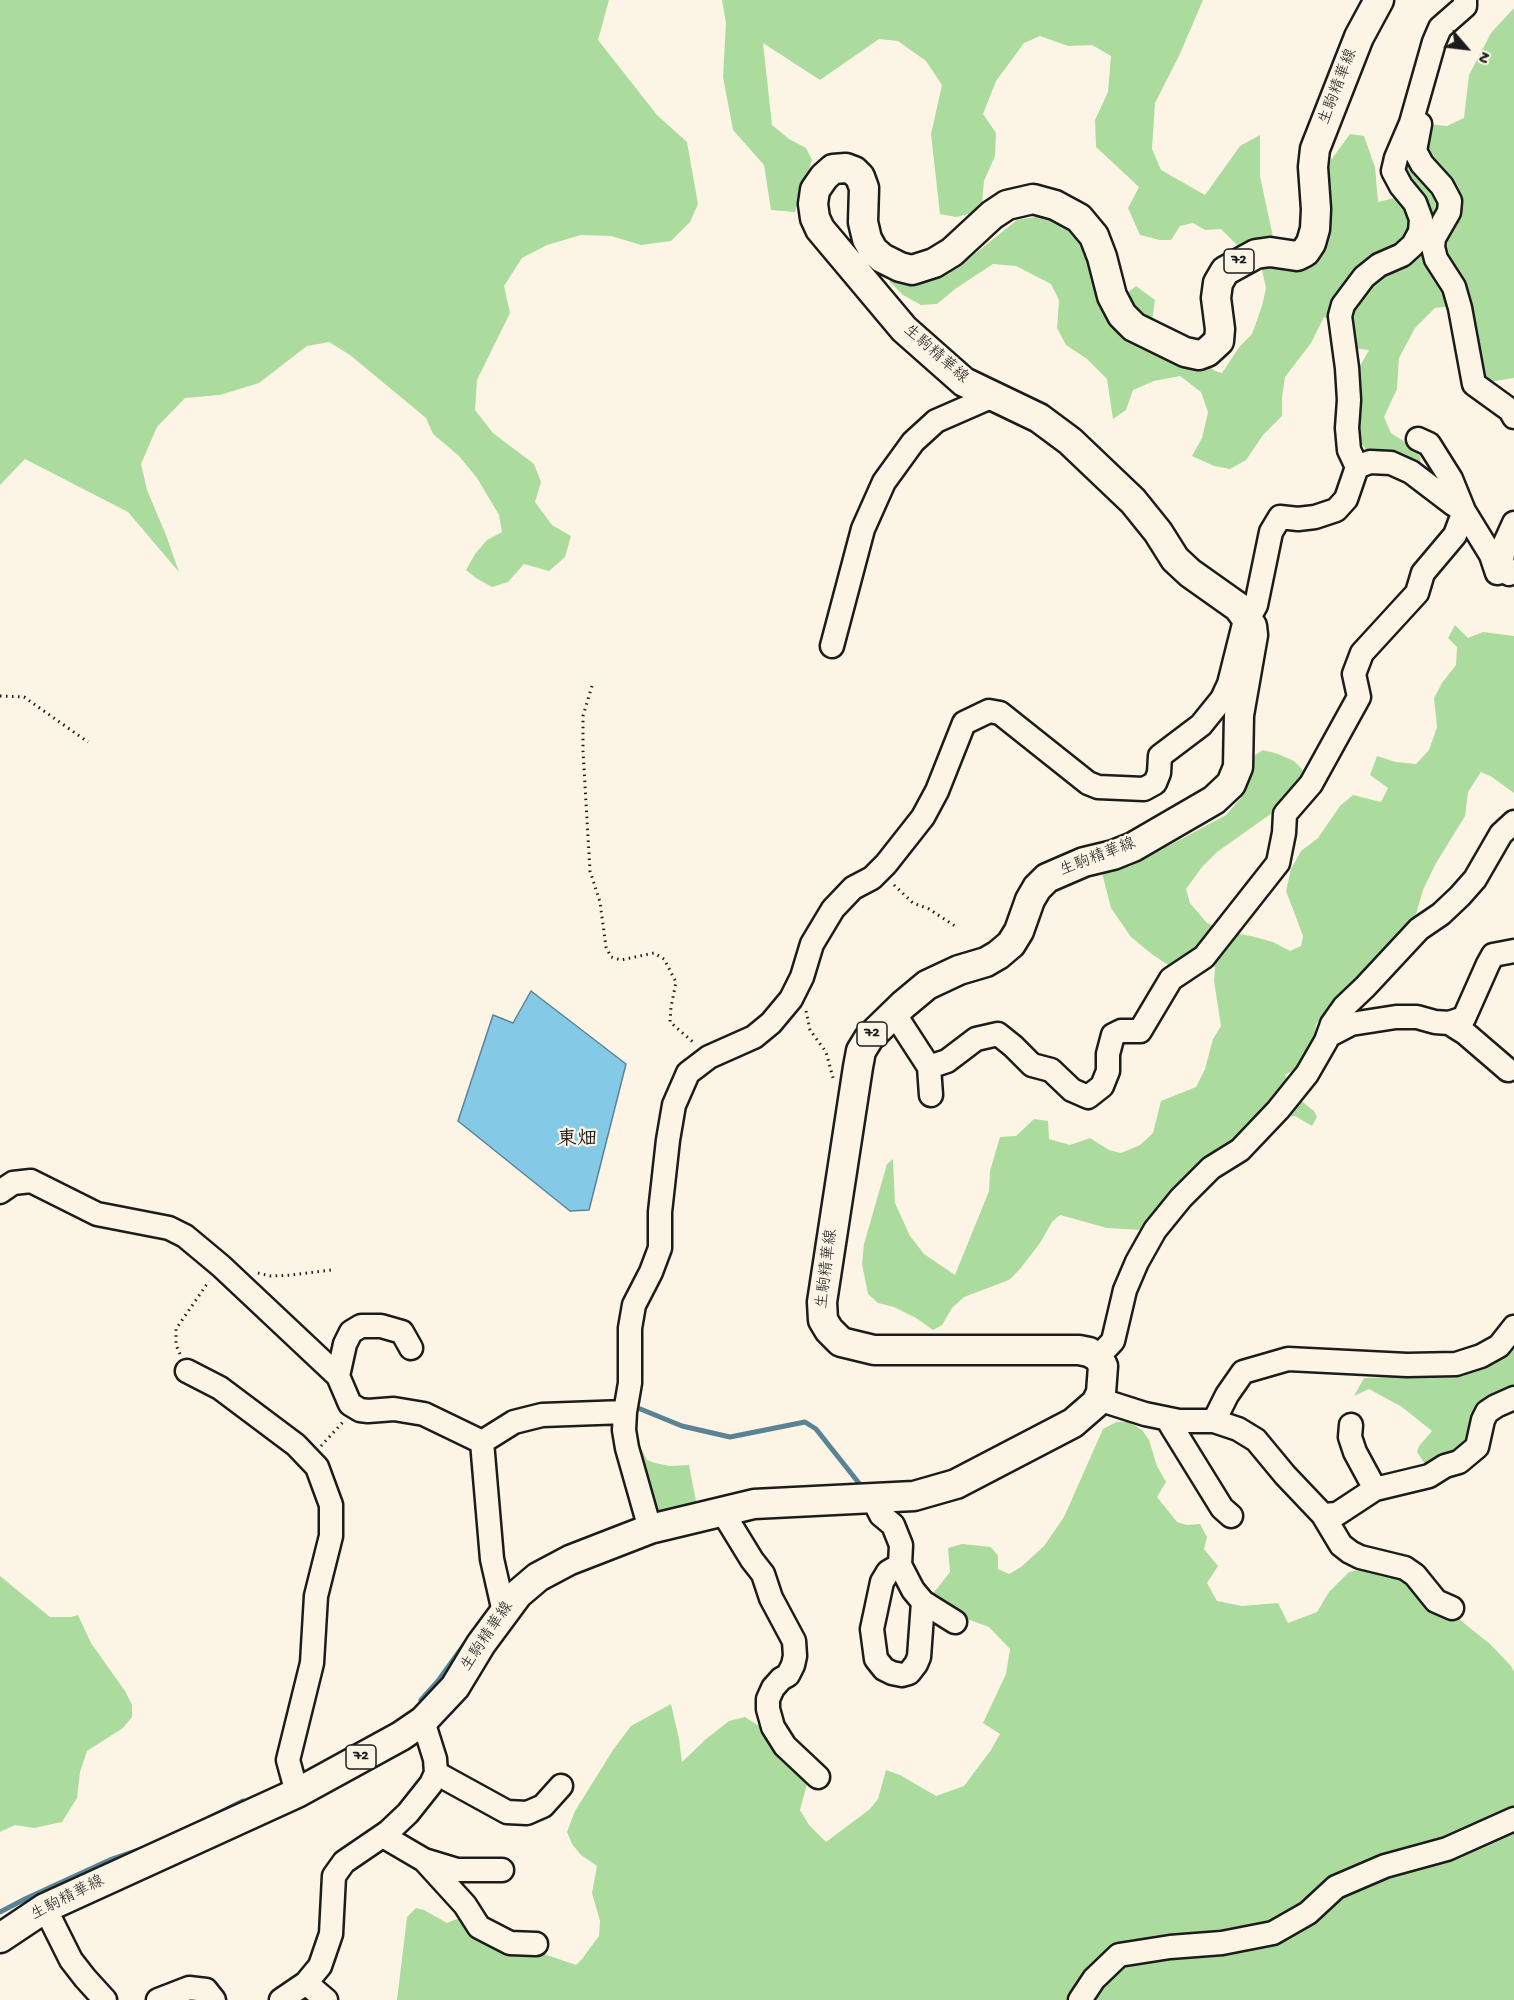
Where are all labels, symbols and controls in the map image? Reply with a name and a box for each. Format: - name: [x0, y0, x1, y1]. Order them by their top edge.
- north arrow: [1436, 18, 1496, 78]
- street label: 生駒精華線: [1316, 46, 1362, 128]
- text: N: [1471, 48, 1493, 66]
- road number: 72: [1224, 249, 1254, 273]
- street label: 生駒精華線: [899, 322, 971, 388]
- street label: 生駒精華線: [1057, 835, 1139, 881]
- road number: 72: [857, 1022, 887, 1046]
- district label: 東畑: [557, 1129, 597, 1153]
- street label: 生駒精華線: [814, 1228, 842, 1310]
- street label: 生駒精華線: [458, 1598, 518, 1676]
- road number: 72: [346, 1745, 376, 1769]
- street label: 生駒精華線: [28, 1872, 108, 1926]

